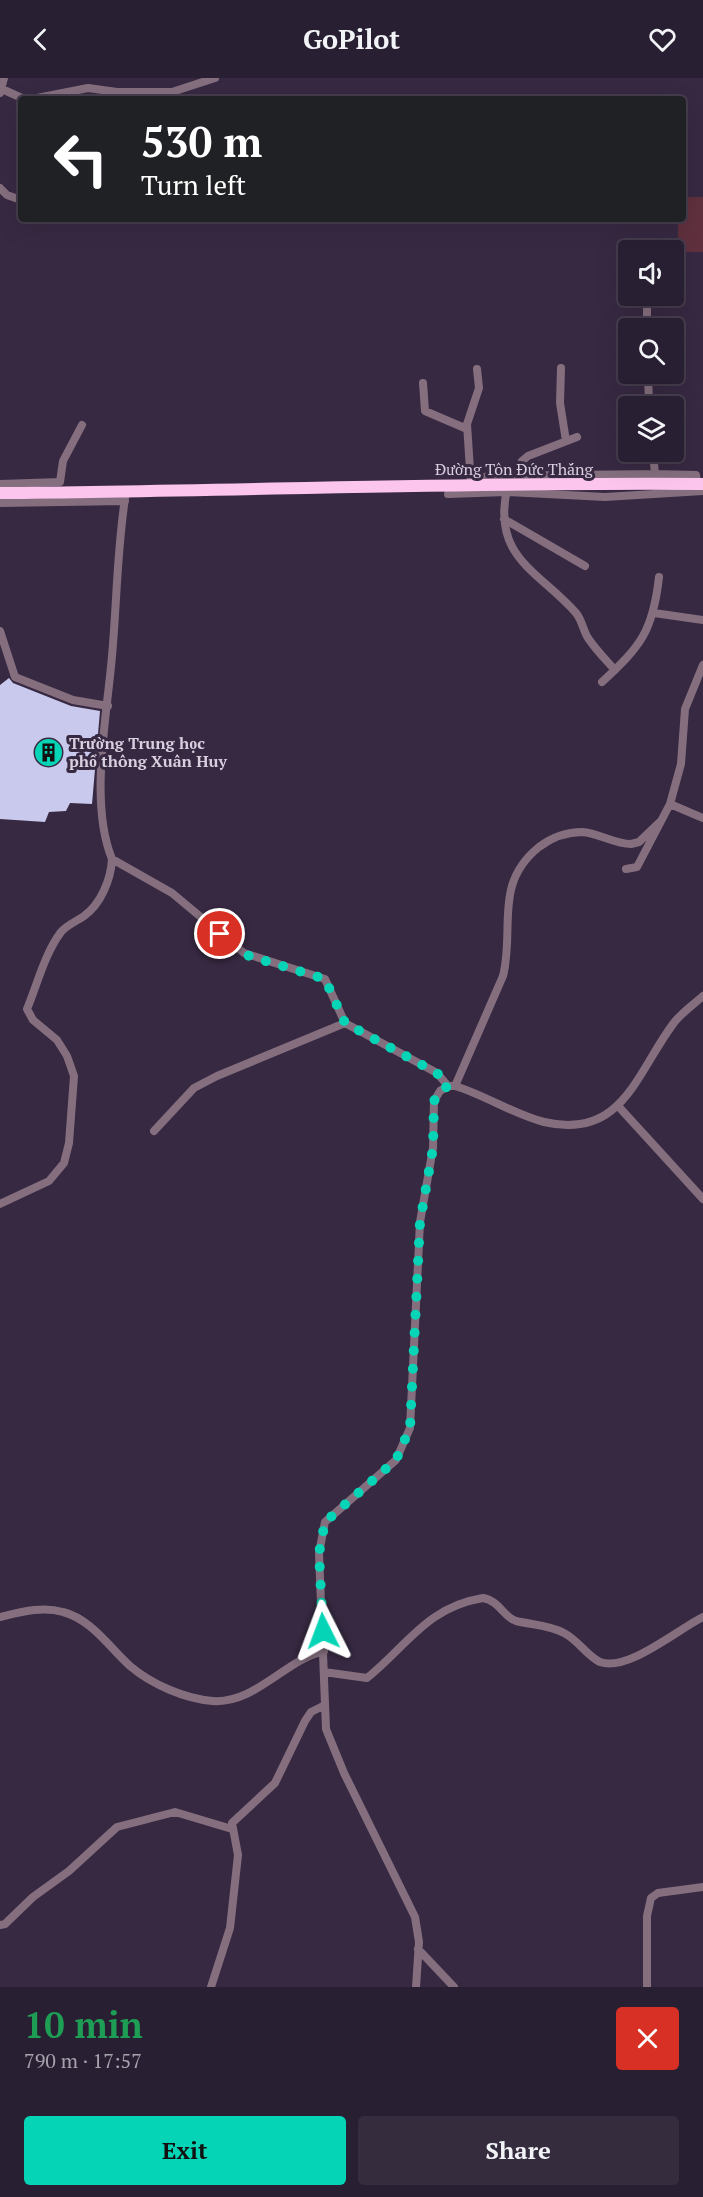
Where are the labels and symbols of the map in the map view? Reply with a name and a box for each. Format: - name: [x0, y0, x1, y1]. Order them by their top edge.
- street label: Đường Tôn Đức Thắng: [435, 458, 594, 480]
- place label: Trường Trung học phổ thông Xuân Huy: [69, 732, 227, 772]
- building icon: Trường Trung học phổ thông Xuân Huy: [32, 736, 64, 768]
- pin: [194, 908, 245, 959]
- position arrow: [291, 1599, 355, 1663]

